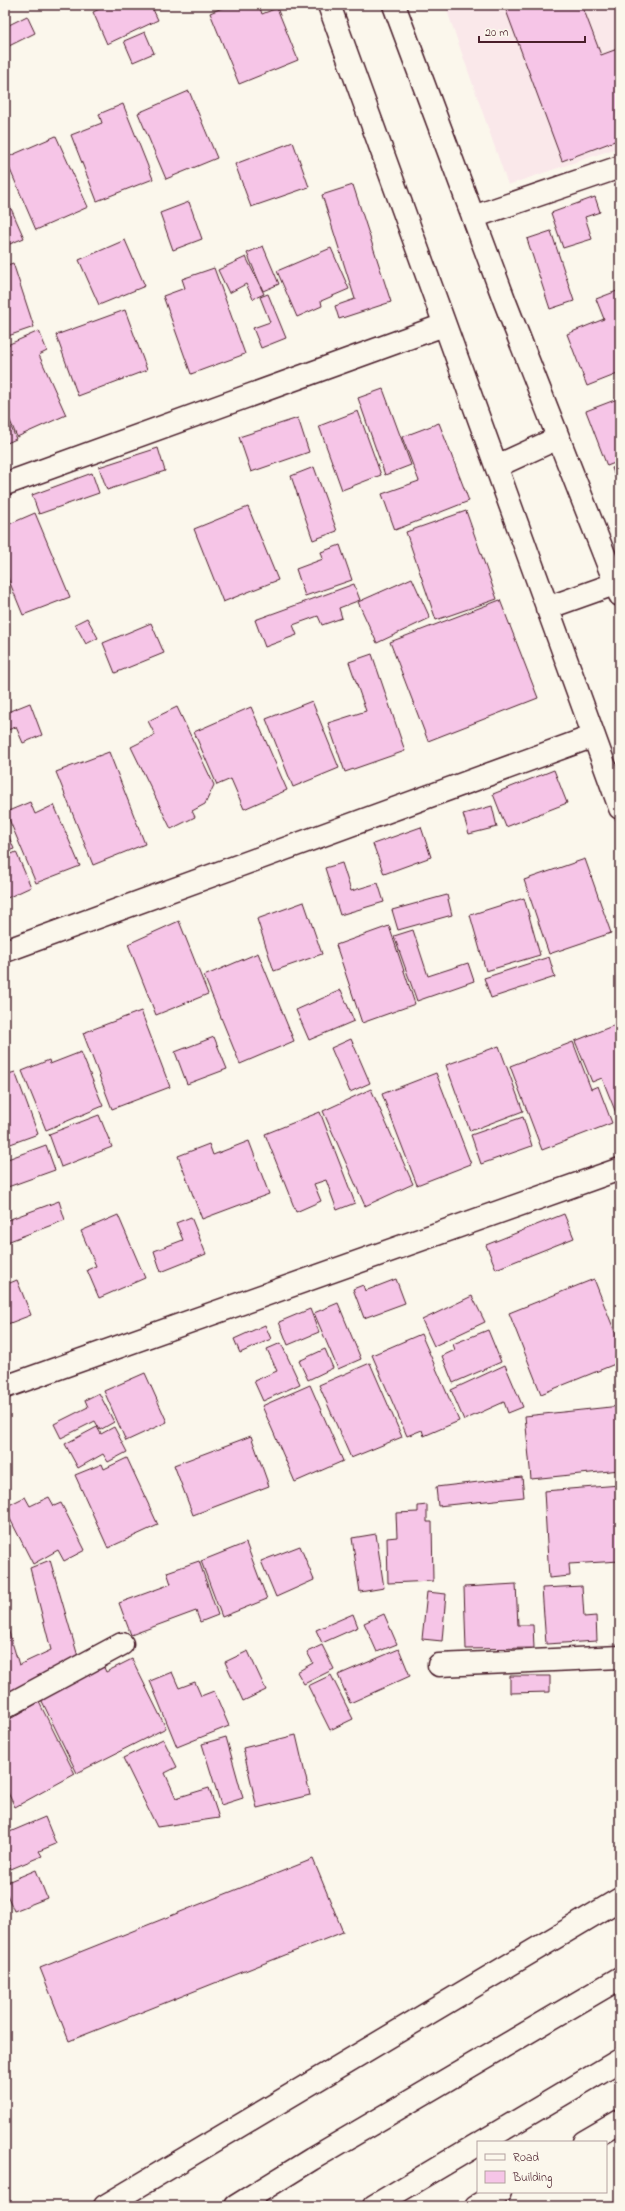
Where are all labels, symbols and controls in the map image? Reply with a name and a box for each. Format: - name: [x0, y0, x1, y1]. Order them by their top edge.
- scale bar: [479, 18, 585, 44]
- text: 20 m: [485, 24, 508, 42]
- legend: [477, 2141, 607, 2193]
- text: Road: [513, 2149, 539, 2167]
- text: Building: [512, 2169, 552, 2188]

